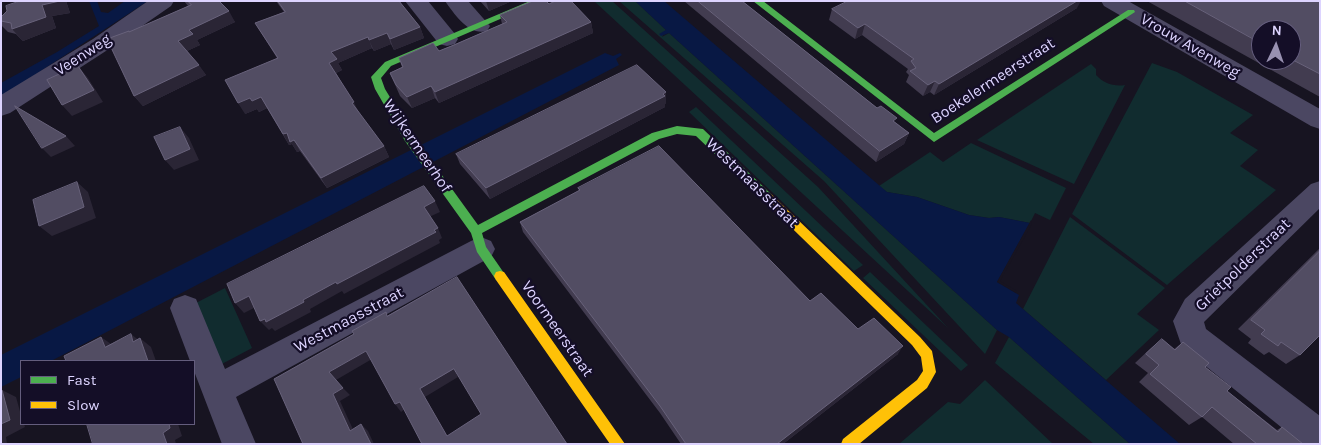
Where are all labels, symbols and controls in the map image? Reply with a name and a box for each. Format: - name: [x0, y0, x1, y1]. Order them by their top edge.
- street label: Vrouw Avenweg: [1137, 10, 1243, 82]
- north arrow: [1251, 20, 1301, 70]
- text: N: [1271, 22, 1282, 39]
- street label: Veenweg: [51, 30, 115, 80]
- street label: Boekelermeerstraat: [928, 34, 1058, 128]
- street label: Wijkermeerhof: [379, 96, 455, 196]
- street label: Westmaasstraat: [702, 134, 802, 232]
- street label: Grietpolderstraat: [1191, 215, 1295, 315]
- street label: Voormeerstraat: [517, 277, 597, 381]
- street label: Westmaasstraat: [291, 283, 407, 357]
- legend: [20, 360, 195, 425]
- text: Fast: [67, 371, 96, 389]
- text: Slow: [67, 396, 99, 414]

